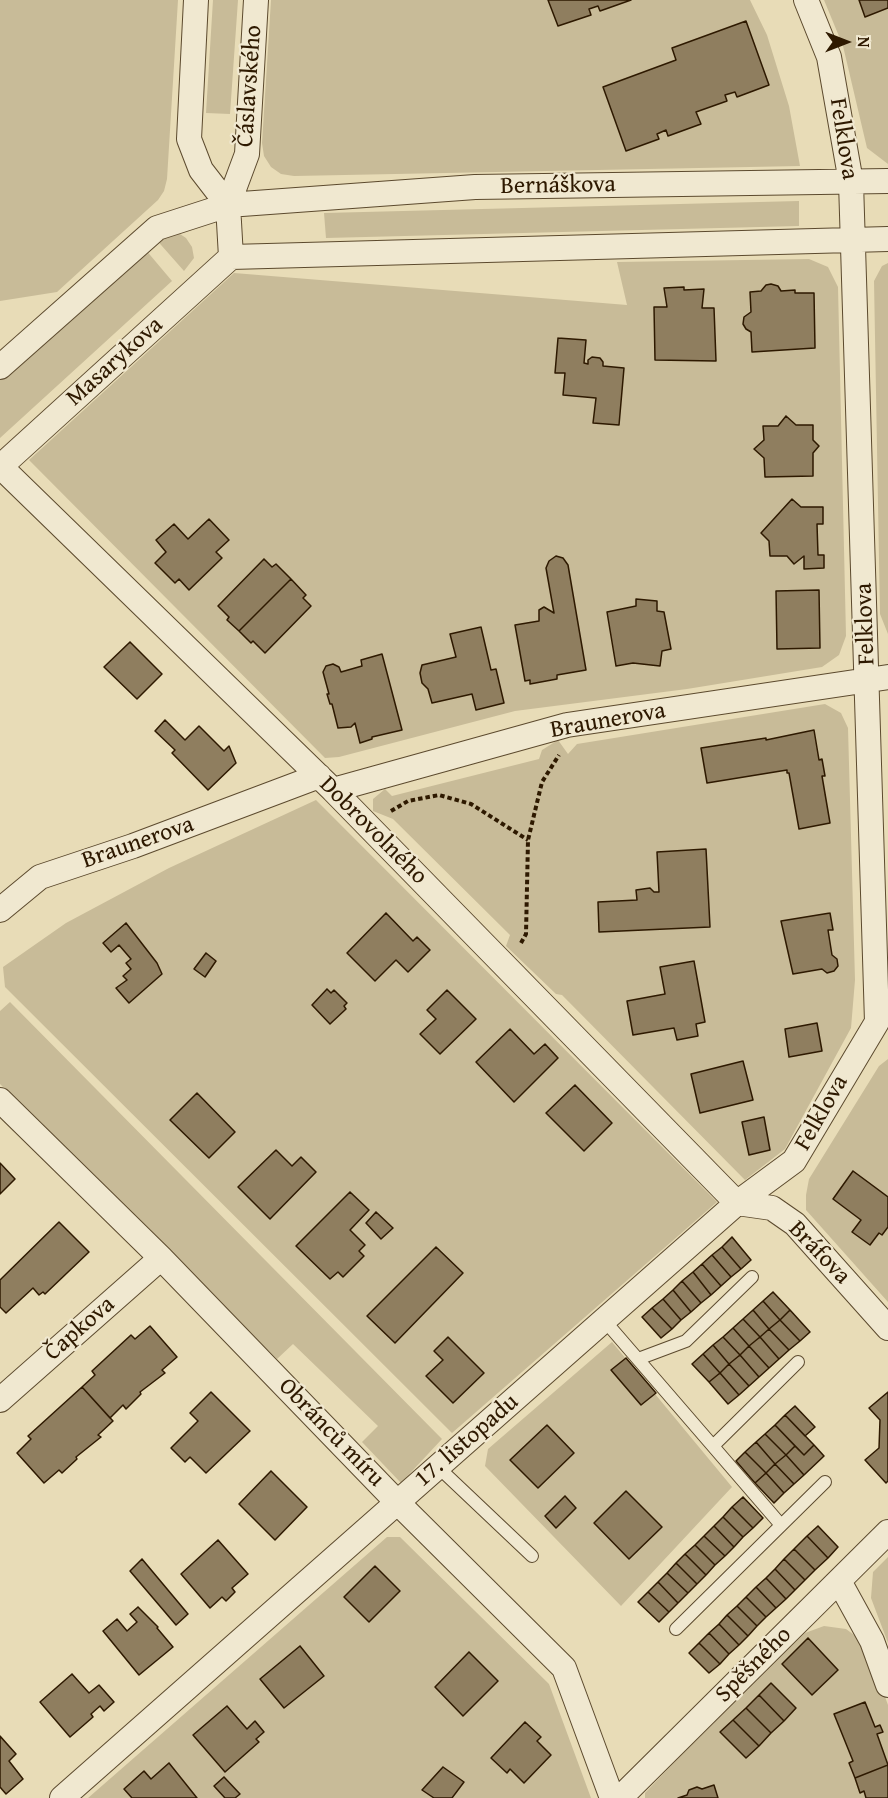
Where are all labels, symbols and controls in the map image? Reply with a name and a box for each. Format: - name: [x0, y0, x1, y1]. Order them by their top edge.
- north arrow: [816, 12, 876, 72]
- street label: Čáslavského: [231, 24, 269, 148]
- text: N: [852, 37, 876, 47]
- street label: Felklova: [822, 96, 864, 182]
- street label: Bernáškova: [500, 171, 616, 201]
- street label: Masarykova: [61, 311, 169, 413]
- street label: Felklova: [850, 582, 882, 666]
- street label: Braunerova: [548, 697, 668, 745]
- street label: Dobrovolného: [313, 771, 433, 891]
- street label: Braunerova: [78, 810, 198, 876]
- street label: Felklova: [789, 1070, 855, 1156]
- street label: Bráfova: [782, 1215, 856, 1291]
- street label: Čapkova: [39, 1291, 121, 1367]
- street label: Obránců míru: [272, 1373, 390, 1493]
- street label: 17. listopadu: [409, 1388, 525, 1494]
- street label: Spěšného: [710, 1621, 798, 1709]

